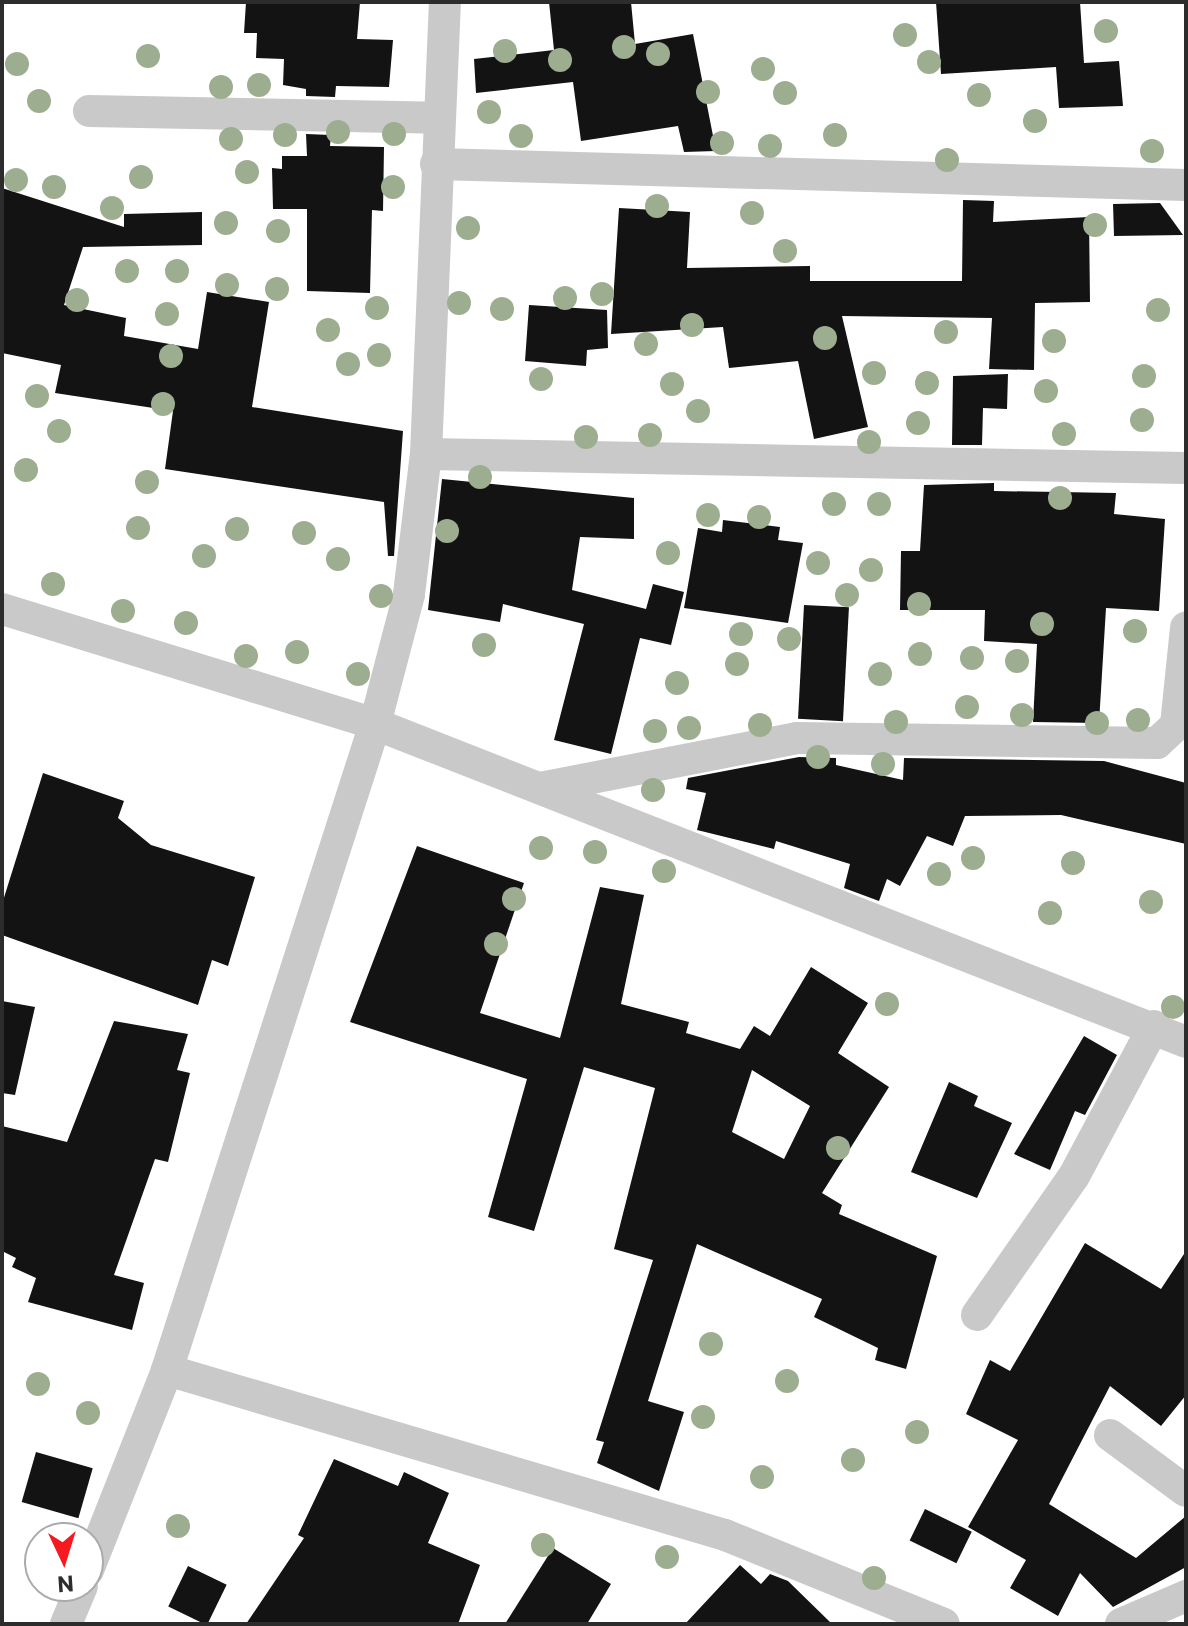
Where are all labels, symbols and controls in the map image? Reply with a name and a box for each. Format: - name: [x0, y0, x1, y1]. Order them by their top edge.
- north arrow: [24, 1522, 104, 1602]
- text: N: [56, 1570, 75, 1598]

